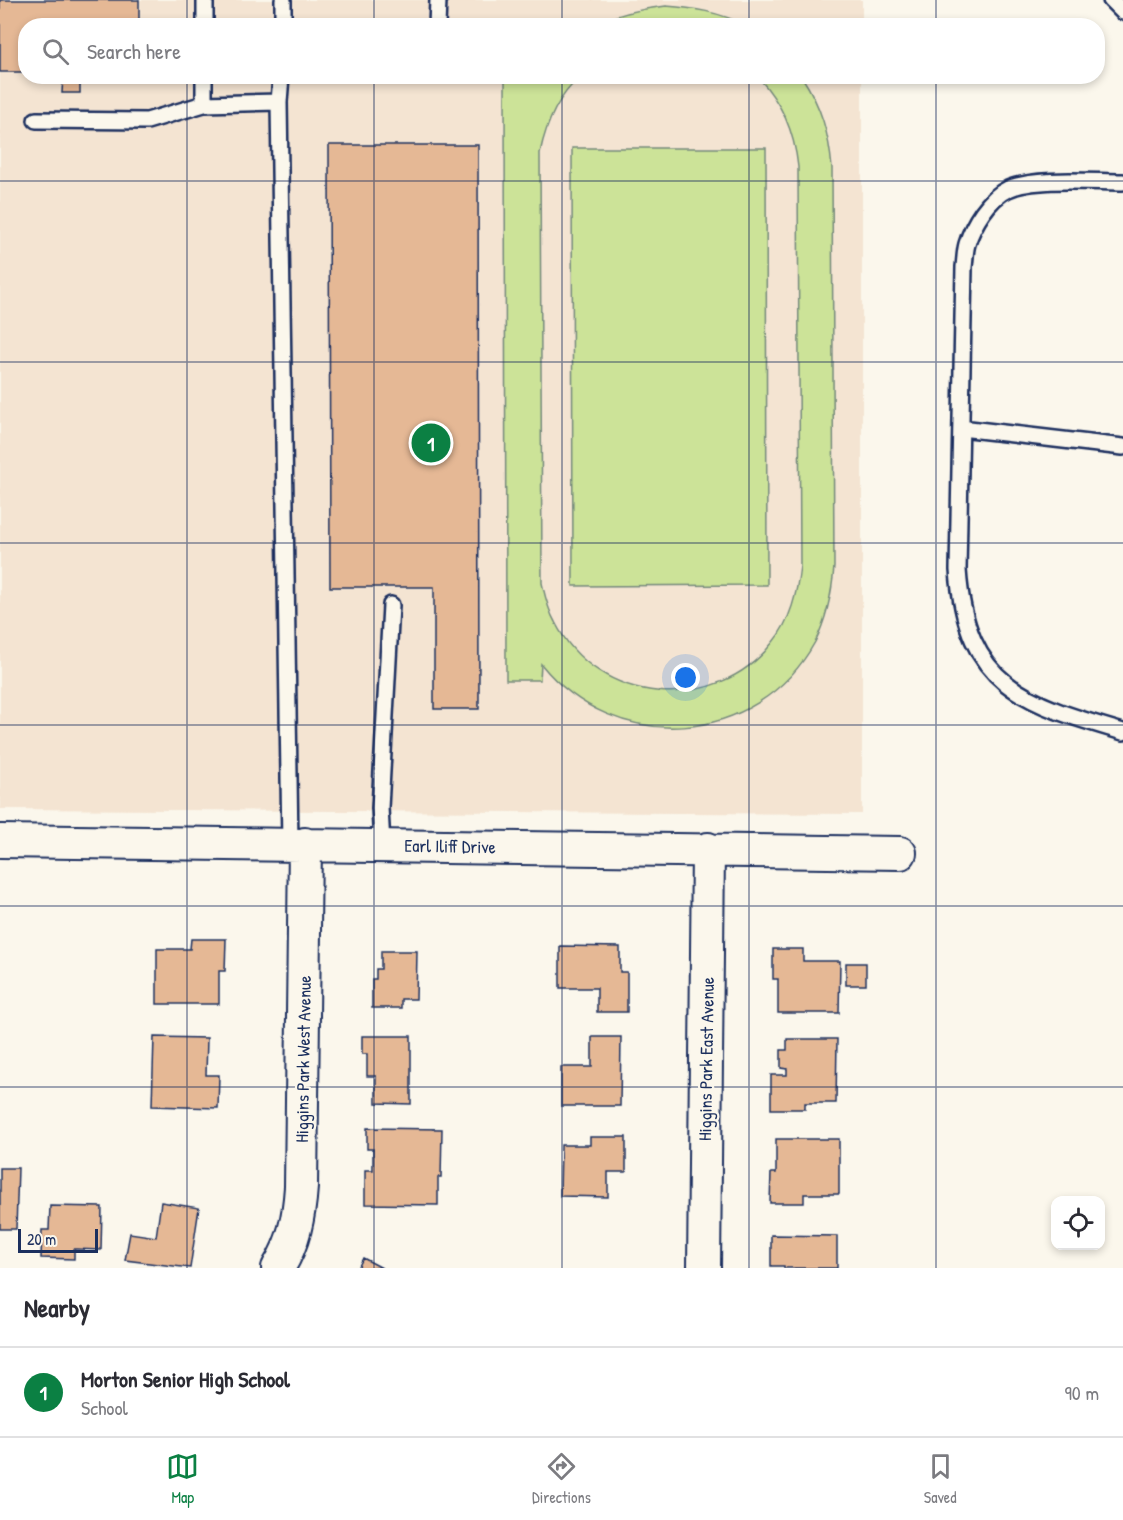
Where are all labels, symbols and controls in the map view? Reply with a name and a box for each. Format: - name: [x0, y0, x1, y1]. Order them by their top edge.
- search box: [18, 18, 1105, 84]
- icon: search: [39, 35, 72, 68]
- text: Search here: [87, 36, 181, 66]
- pin: 1: [412, 420, 450, 466]
- your location: [671, 663, 700, 692]
- street label: Earl Iliff Drive: [404, 833, 496, 859]
- street label: Higgins Park West Avenue: [289, 975, 317, 1143]
- street label: Higgins Park East Avenue: [692, 977, 720, 1141]
- map controls: [1051, 1196, 1105, 1250]
- button: locate: [1051, 1196, 1105, 1250]
- scale bar: [18, 1226, 98, 1254]
- text: 20 m: [27, 1228, 56, 1250]
- text: Nearby: [24, 1290, 90, 1325]
- text: Morton Senior High School: [81, 1364, 290, 1394]
- text: 1: [40, 1379, 47, 1406]
- text: 90 m: [1065, 1379, 1099, 1406]
- text: School: [81, 1394, 128, 1421]
- tab: Map: [166, 1450, 199, 1508]
- tab: Directions: [532, 1450, 591, 1508]
- tab: Saved: [924, 1450, 957, 1508]

